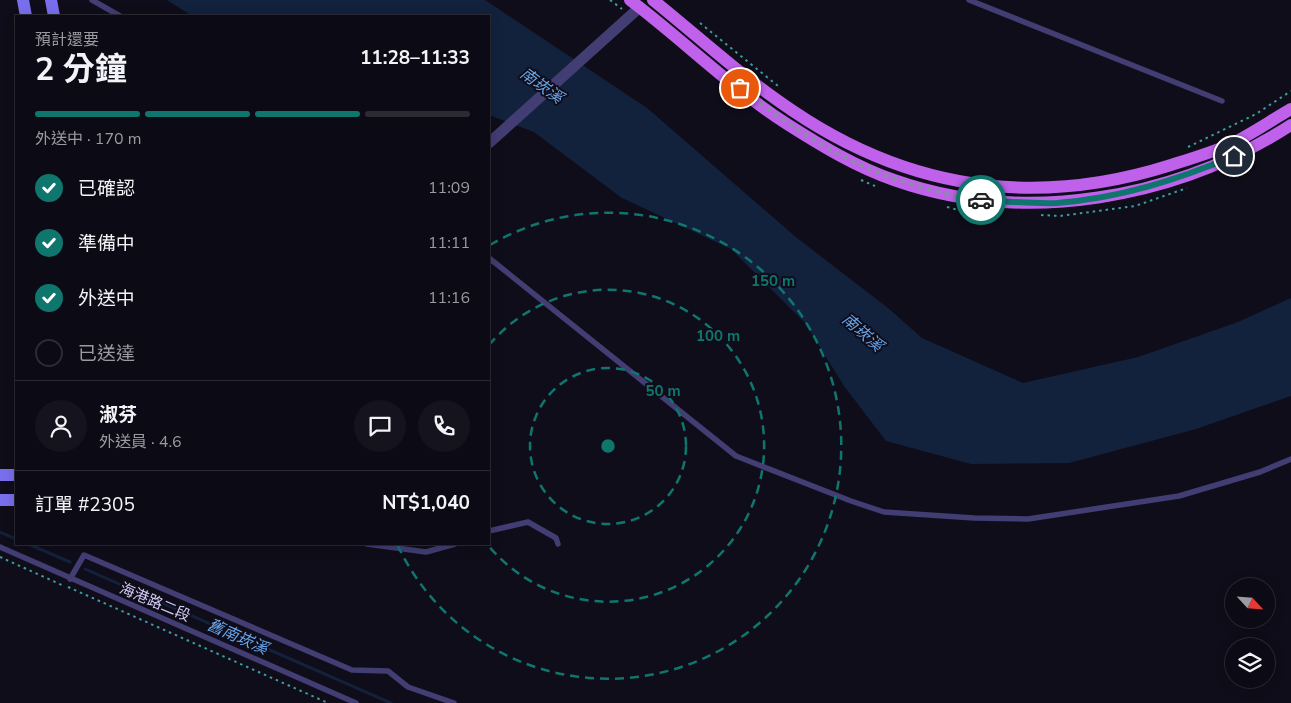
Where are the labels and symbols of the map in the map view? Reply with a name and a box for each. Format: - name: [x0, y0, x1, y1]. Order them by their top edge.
- water label: 南崁溪: [516, 63, 569, 110]
- pin: [719, 67, 761, 109]
- pin: [1213, 135, 1255, 177]
- courier: [956, 175, 1006, 225]
- text: 150 m: [751, 271, 795, 291]
- water label: 南崁溪: [837, 309, 889, 358]
- text: 100 m: [696, 326, 740, 346]
- text: 50 m: [645, 381, 681, 401]
- centre of rings: [599, 437, 617, 455]
- street label: 海港路二段: [117, 578, 193, 626]
- north arrow: [1225, 578, 1275, 628]
- water label: 舊南崁溪: [204, 614, 273, 661]

